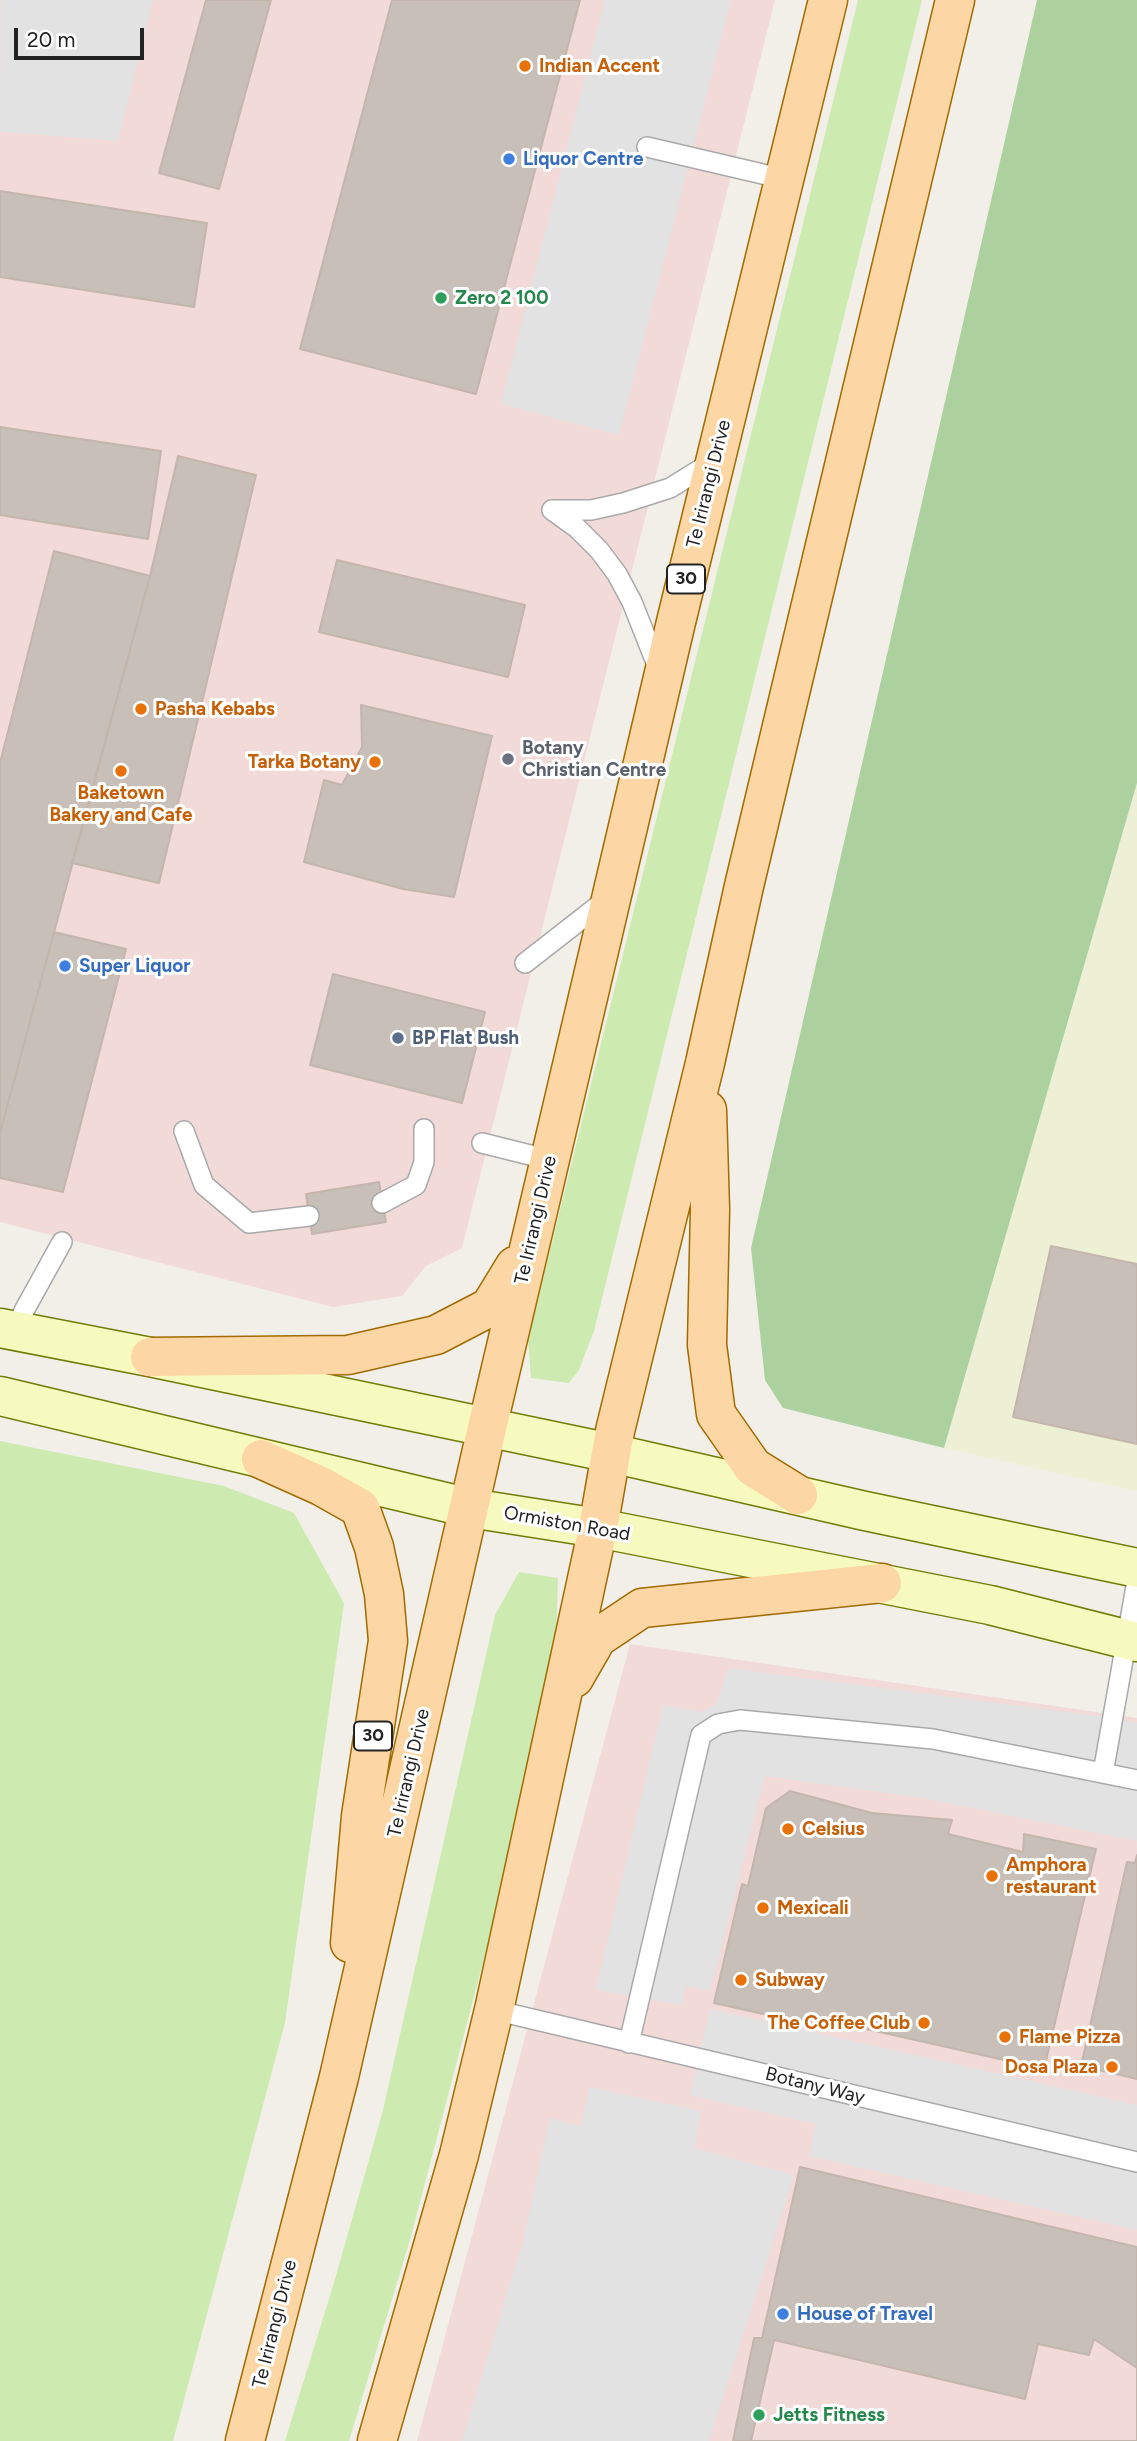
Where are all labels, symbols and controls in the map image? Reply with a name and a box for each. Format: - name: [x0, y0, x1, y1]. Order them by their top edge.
- scale bar: [18, 14, 147, 58]
- text: 20 m: [27, 27, 75, 52]
- place label: Indian Accent: [539, 55, 660, 77]
- marker: Indian Accent: [517, 58, 533, 74]
- place label: Liquor Centre: [523, 148, 643, 170]
- marker: Liquor Centre: [501, 151, 517, 167]
- place label: Zero 2 100: [455, 287, 548, 309]
- marker: Zero 2 100: [433, 290, 449, 306]
- street label: Te Irirangi Drive: [682, 418, 736, 550]
- road number: 30: [667, 564, 705, 594]
- place label: Pasha Kebabs: [155, 698, 275, 720]
- marker: Pasha Kebabs: [133, 701, 149, 717]
- place label: Botany Christian Centre: [522, 737, 666, 781]
- place label: Tarka Botany: [248, 751, 361, 773]
- marker: Botany Christian Centre: [500, 751, 516, 767]
- marker: Tarka Botany: [367, 754, 383, 770]
- marker: Baketown Bakery and Cafe: [113, 763, 129, 779]
- place label: Baketown Bakery and Cafe: [49, 782, 193, 826]
- place label: Super Liquor: [79, 955, 190, 977]
- marker: Super Liquor: [57, 958, 73, 974]
- place label: BP Flat Bush: [412, 1027, 519, 1049]
- marker: BP Flat Bush: [390, 1030, 406, 1046]
- street label: Te Irirangi Drive: [510, 1153, 562, 1287]
- street label: Ormiston Road: [502, 1502, 632, 1546]
- street label: Te Irirangi Drive: [383, 1706, 435, 1840]
- road number: 30: [354, 1722, 392, 1750]
- place label: Celsius: [802, 1818, 864, 1840]
- marker: Celsius: [780, 1821, 796, 1837]
- place label: Amphora restaurant: [1006, 1854, 1097, 1898]
- marker: Amphora restaurant: [984, 1868, 1000, 1884]
- place label: Mexicali: [777, 1897, 849, 1919]
- marker: Mexicali: [755, 1900, 771, 1916]
- place label: Subway: [755, 1969, 825, 1991]
- marker: Subway: [733, 1972, 749, 1988]
- place label: The Coffee Club: [767, 2012, 910, 2034]
- marker: The Coffee Club: [916, 2015, 932, 2031]
- place label: Flame Pizza: [1019, 2026, 1121, 2048]
- marker: Flame Pizza: [997, 2029, 1013, 2045]
- place label: Dosa Plaza: [1005, 2056, 1098, 2078]
- marker: Dosa Plaza: [1104, 2059, 1120, 2075]
- street label: Botany Way: [763, 2063, 867, 2109]
- street label: Te Irirangi Drive: [248, 2258, 302, 2390]
- place label: House of Travel: [797, 2303, 933, 2325]
- marker: House of Travel: [775, 2306, 791, 2322]
- place label: Jetts Fitness: [773, 2404, 885, 2426]
- marker: Jetts Fitness: [751, 2407, 767, 2423]

